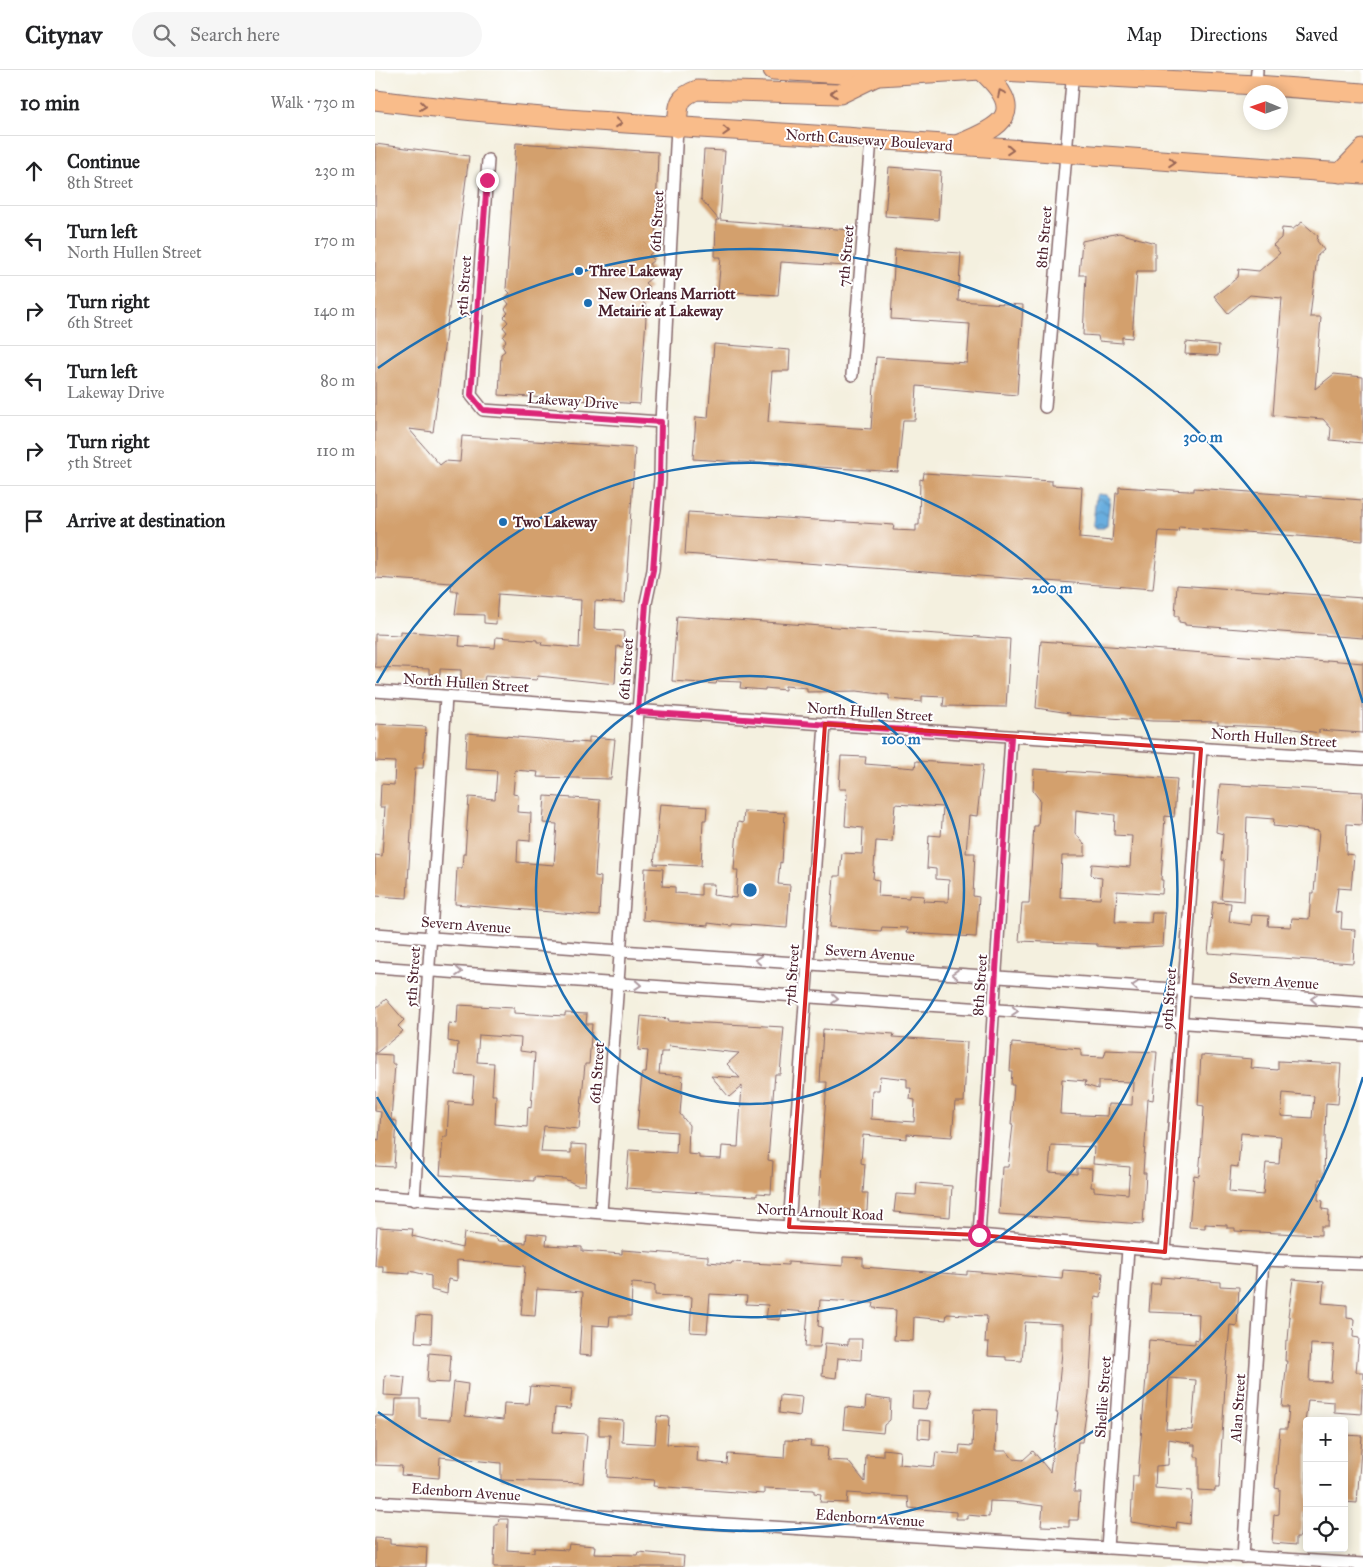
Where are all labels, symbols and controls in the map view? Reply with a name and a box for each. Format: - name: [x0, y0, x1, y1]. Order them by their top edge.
- search box: [132, 12, 482, 57]
- text: Citynav: [25, 20, 102, 50]
- icon: search: [150, 21, 178, 49]
- text: Search here: [190, 23, 280, 46]
- text: Map: [1126, 24, 1162, 46]
- text: Directions: [1190, 24, 1267, 46]
- text: Saved: [1295, 24, 1338, 46]
- north arrow: [1243, 85, 1288, 130]
- one-way arrow: [830, 88, 838, 98]
- one-way arrow: [997, 89, 1007, 98]
- text: 10 min: [20, 90, 80, 116]
- text: Walk · 730 m: [271, 93, 355, 112]
- one-way arrow: [420, 100, 428, 111]
- one-way arrow: [615, 117, 623, 128]
- one-way arrow: [722, 125, 730, 136]
- street label: North Causeway Boulevard: [785, 125, 954, 155]
- one-way arrow: [1006, 144, 1014, 155]
- text: Continue: [67, 150, 140, 173]
- one-way arrow: [1169, 156, 1177, 167]
- icon: ahead: [20, 157, 48, 185]
- text: 230 m: [315, 161, 355, 180]
- route end: [476, 169, 499, 192]
- text: 8th Street: [67, 173, 133, 192]
- street label: 6th Street: [646, 189, 668, 252]
- street label: 8th Street: [1032, 205, 1056, 269]
- text: Turn left: [67, 220, 137, 243]
- street label: 7th Street: [834, 224, 858, 288]
- icon: left: [20, 227, 48, 255]
- text: 170 m: [314, 231, 355, 250]
- text: North Hullen Street: [67, 243, 202, 262]
- street label: 5th Street: [453, 254, 475, 317]
- place label: Three Lakeway: [588, 262, 683, 281]
- marker: Three Lakeway: [573, 265, 585, 277]
- place label: New Orleans Marriott Metairie at Lakeway: [598, 285, 736, 321]
- text: Turn right: [67, 290, 150, 313]
- icon: right: [20, 297, 48, 325]
- marker: New Orleans Marriott Metairie at Lakeway: [582, 297, 594, 309]
- text: 140 m: [314, 301, 355, 320]
- text: 6th Street: [67, 313, 133, 332]
- text: Turn left: [67, 360, 137, 383]
- icon: left: [20, 367, 48, 395]
- text: 80 m: [320, 371, 355, 390]
- text: Lakeway Drive: [67, 383, 164, 402]
- street label: Lakeway Drive: [527, 389, 619, 413]
- text: 300 m: [1183, 428, 1223, 447]
- text: Turn right: [67, 430, 150, 453]
- icon: right: [20, 437, 48, 465]
- text: 110 m: [316, 441, 355, 460]
- text: 5th Street: [67, 453, 132, 472]
- icon: arrive: [20, 507, 48, 535]
- text: Arrive at destination: [67, 509, 225, 532]
- place label: Two Lakeway: [512, 513, 598, 532]
- marker: Two Lakeway: [497, 516, 509, 528]
- text: 200 m: [1032, 579, 1073, 597]
- street label: 6th Street: [615, 637, 637, 700]
- street label: North Hullen Street: [402, 670, 530, 696]
- street label: North Hullen Street: [806, 699, 934, 725]
- street label: North Hullen Street: [1210, 725, 1338, 751]
- text: 100 m: [881, 730, 921, 748]
- centre of rings: [741, 881, 759, 899]
- street label: Severn Avenue: [420, 913, 512, 937]
- street label: Severn Avenue: [824, 941, 916, 965]
- street label: 7th Street: [781, 943, 803, 1007]
- street label: 5th Street: [402, 945, 424, 1008]
- street label: 8th Street: [969, 953, 991, 1017]
- one-way arrow: [754, 955, 762, 966]
- one-way arrow: [455, 967, 463, 978]
- street label: 9th Street: [1158, 967, 1180, 1031]
- one-way arrow: [951, 968, 959, 979]
- street label: Severn Avenue: [1228, 969, 1320, 993]
- one-way arrow: [634, 979, 642, 990]
- one-way arrow: [1131, 981, 1139, 992]
- one-way arrow: [831, 993, 839, 1004]
- one-way arrow: [1310, 993, 1318, 1004]
- one-way arrow: [1011, 1006, 1019, 1017]
- street label: 6th Street: [586, 1041, 608, 1104]
- street label: North Arnoult Road: [756, 1200, 884, 1224]
- route start: [968, 1224, 991, 1247]
- street label: Shellie Street: [1091, 1355, 1115, 1439]
- street label: Alan Street: [1227, 1372, 1249, 1444]
- map controls: [1303, 1417, 1348, 1552]
- button: +: [1303, 1417, 1348, 1462]
- button: −: [1303, 1462, 1348, 1507]
- street label: Edenborn Avenue: [411, 1479, 521, 1505]
- street label: Edenborn Avenue: [815, 1505, 925, 1531]
- button: locate: [1303, 1507, 1348, 1552]

